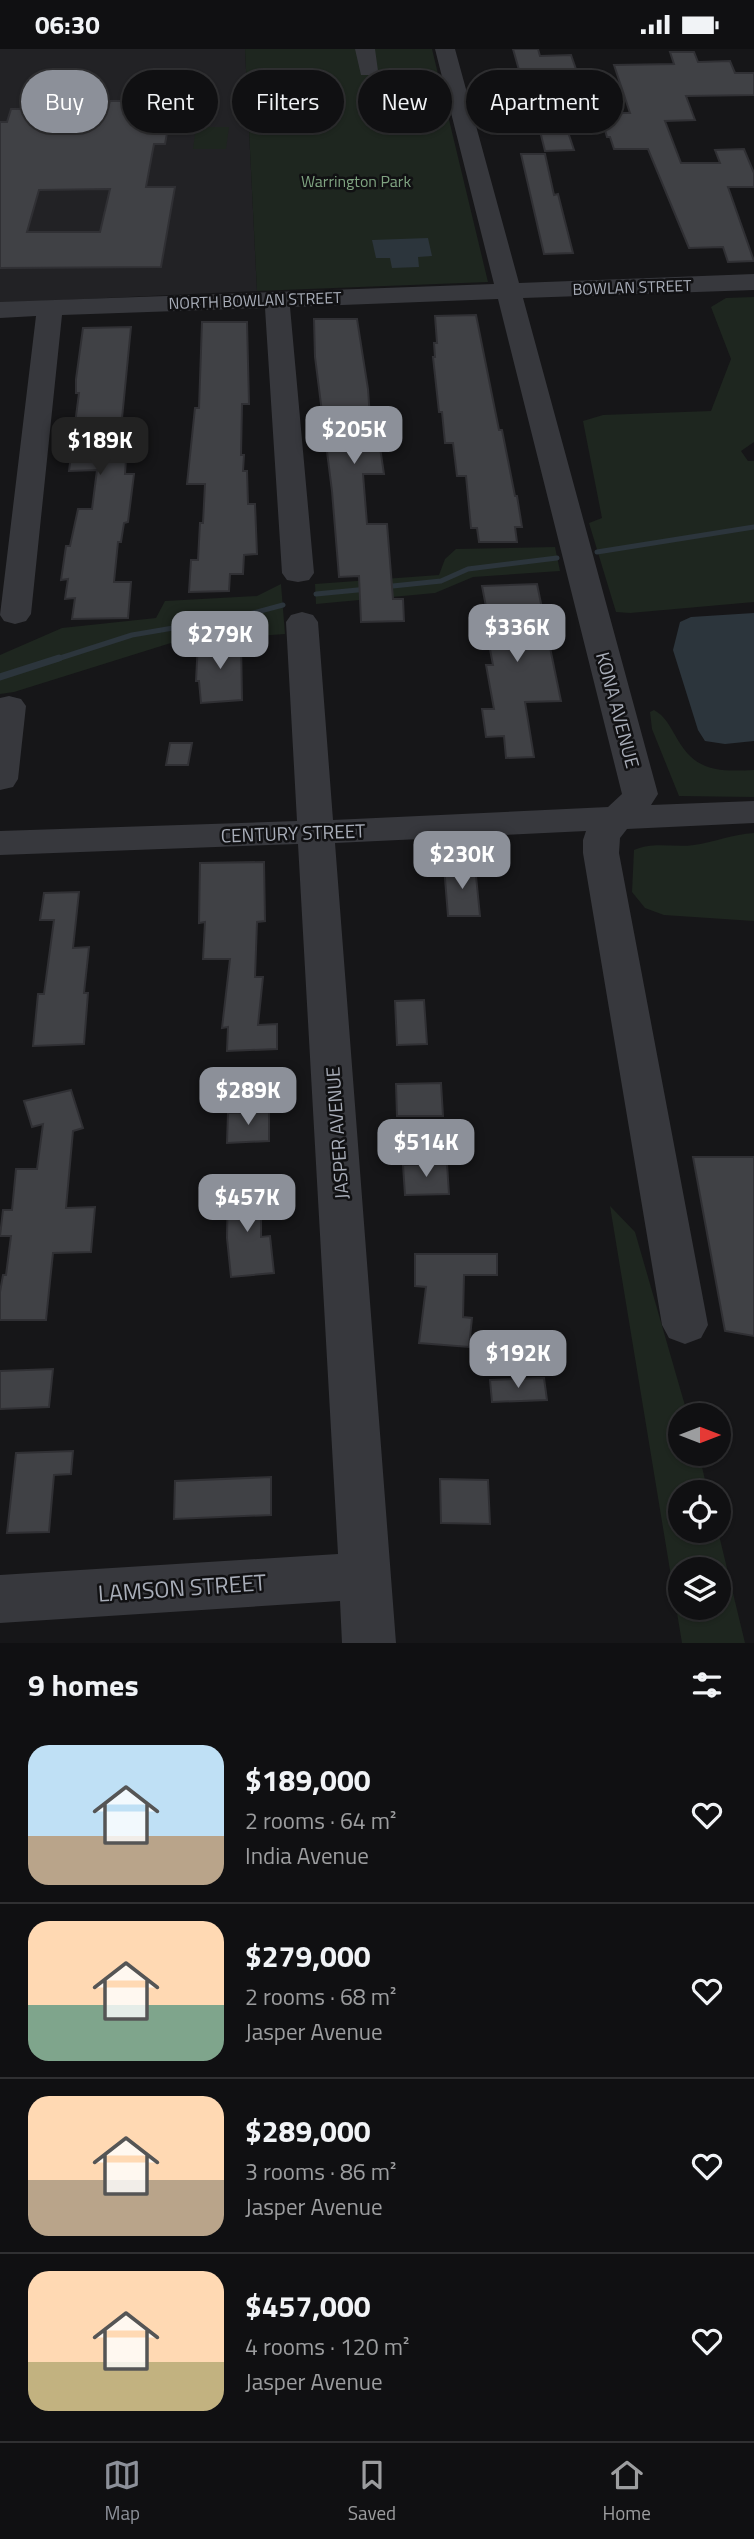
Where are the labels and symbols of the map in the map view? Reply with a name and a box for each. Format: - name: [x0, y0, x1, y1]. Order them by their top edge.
- park label: Warrington Park: [301, 169, 411, 193]
- street label: BOWLAN STREET: [572, 273, 693, 301]
- street label: NORTH BOWLAN STREET: [168, 285, 342, 315]
- pin: $205K: [305, 407, 403, 466]
- pin: $189K: [51, 417, 149, 477]
- pin: $336K: [468, 605, 566, 664]
- pin: $279K: [171, 611, 269, 671]
- street label: KONA AVENUE: [589, 648, 648, 771]
- street label: CENTURY STREET: [220, 815, 366, 850]
- pin: $230K: [413, 831, 511, 891]
- street label: JASPER AVENUE: [317, 1066, 356, 1200]
- pin: $289K: [199, 1067, 297, 1127]
- pin: $514K: [377, 1119, 475, 1179]
- pin: $457K: [198, 1175, 296, 1234]
- pin: $192K: [469, 1331, 567, 1390]
- north arrow: [668, 1403, 732, 1467]
- street label: LAMSON STREET: [97, 1564, 267, 1611]

